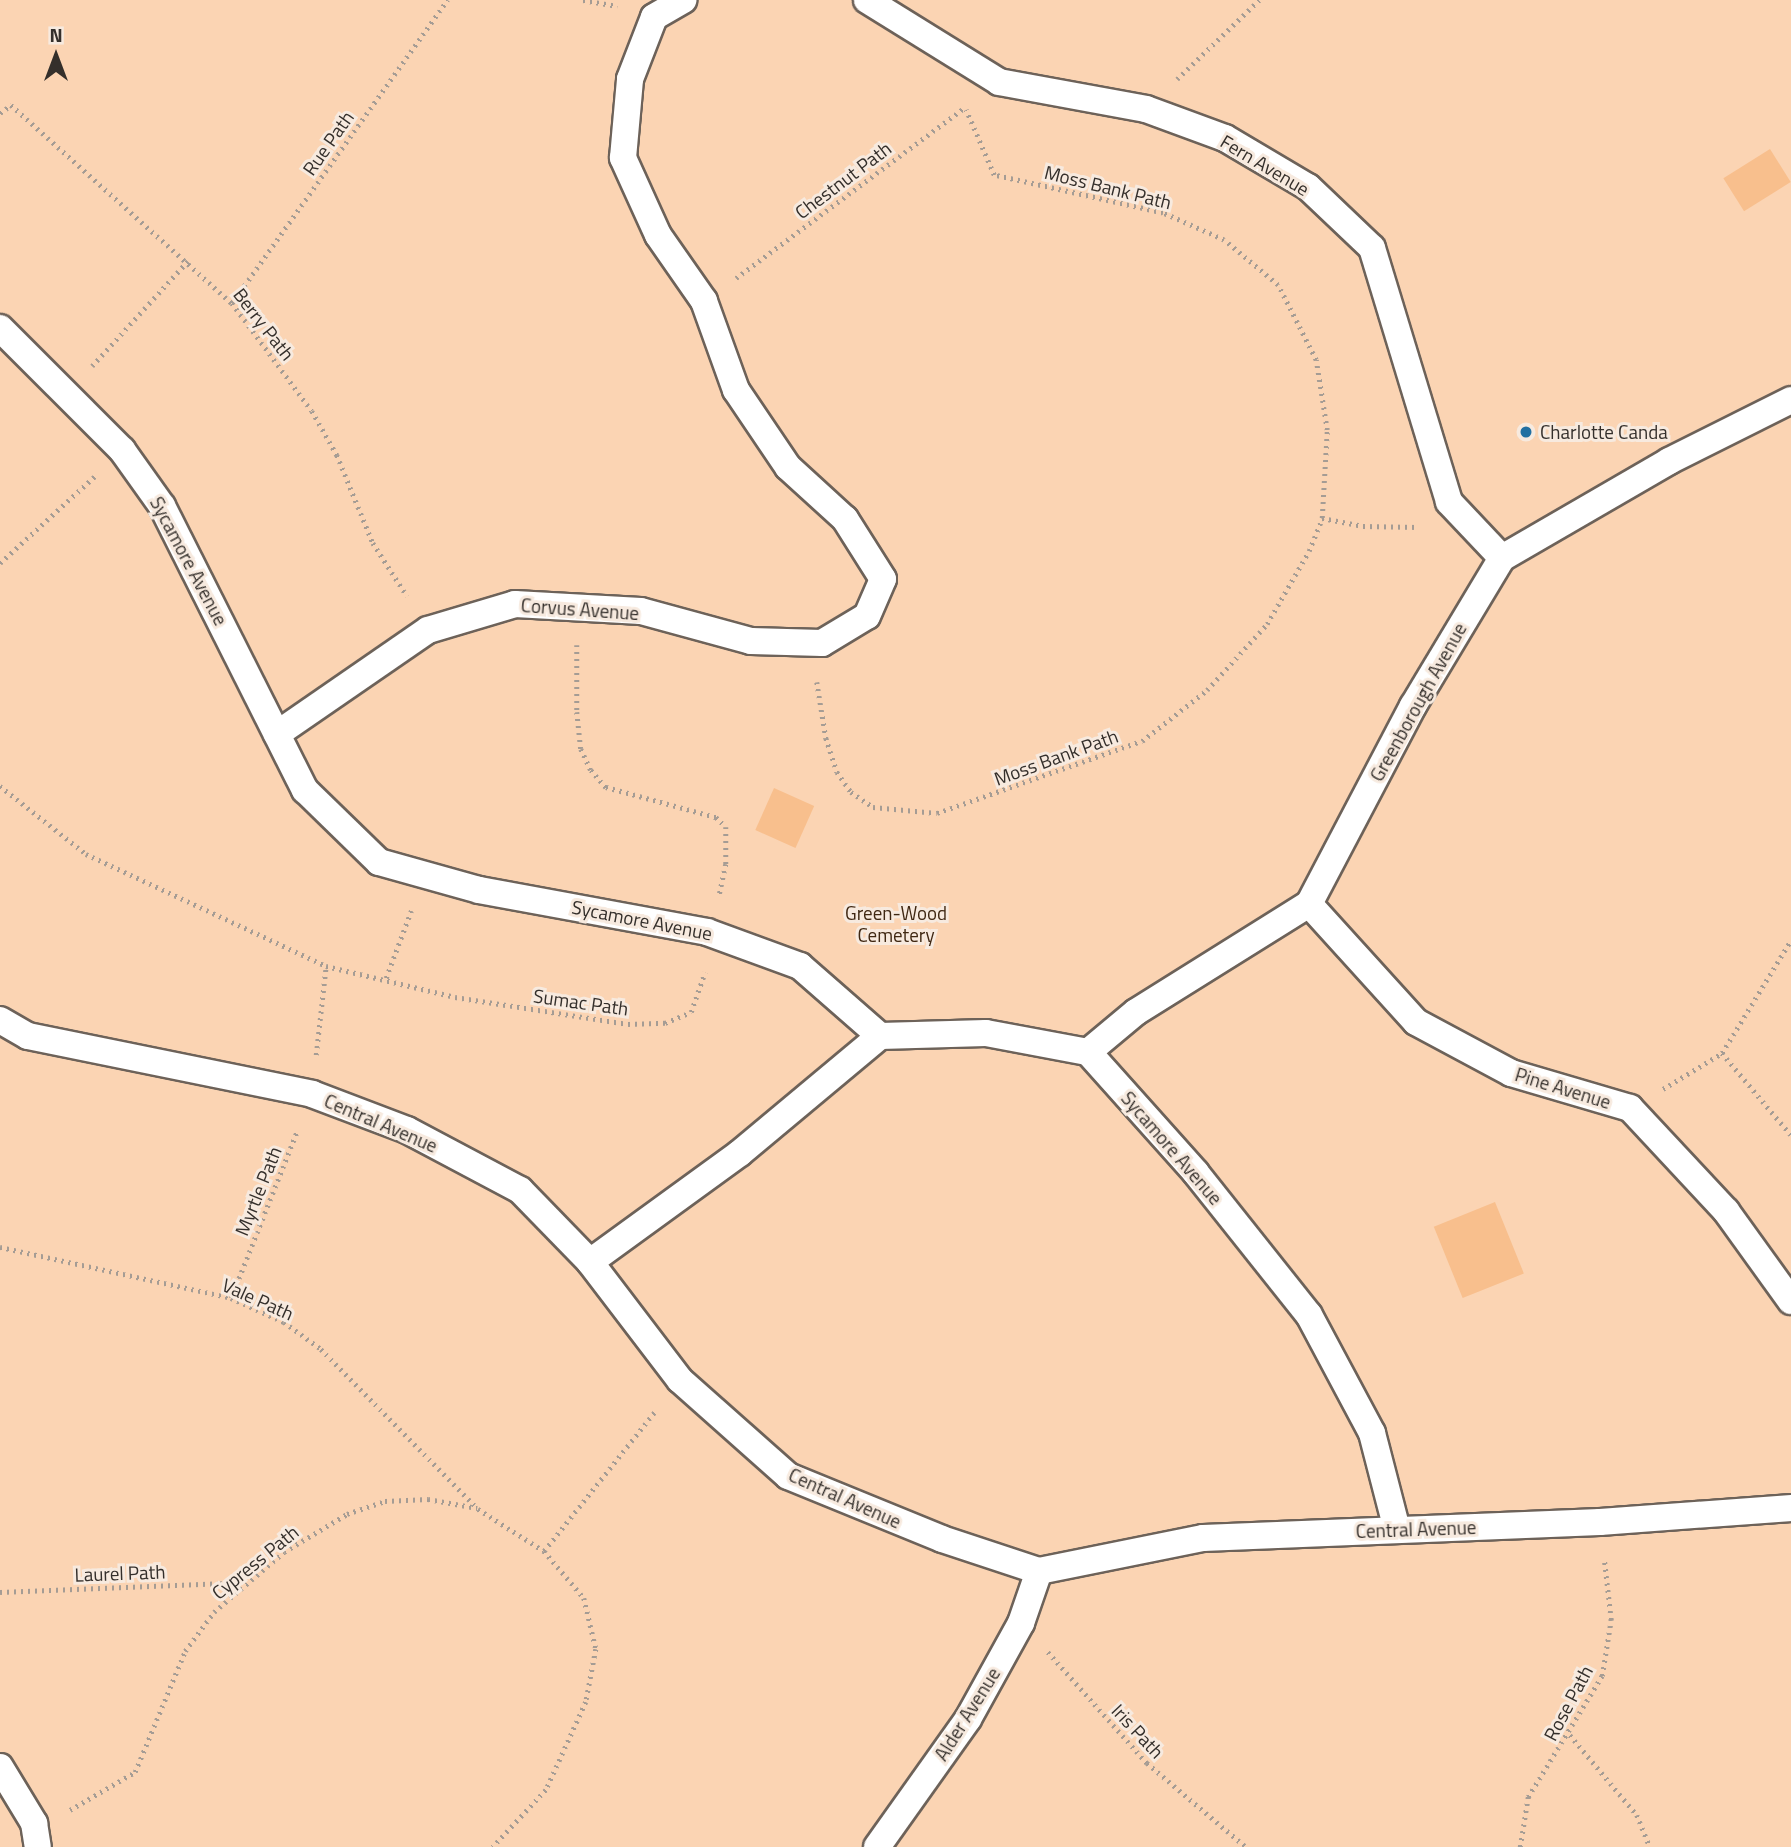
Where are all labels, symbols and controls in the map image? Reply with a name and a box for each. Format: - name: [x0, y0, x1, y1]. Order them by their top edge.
- text: N: [49, 20, 63, 49]
- north arrow: [21, 21, 91, 91]
- street label: Rue Path: [298, 107, 358, 179]
- street label: Fern Avenue: [1216, 130, 1314, 200]
- street label: Chestnut Path: [790, 136, 896, 224]
- street label: Moss Bank Path: [1042, 160, 1174, 214]
- street label: Berry Path: [229, 283, 299, 365]
- place label: Charlotte Canda: [1540, 421, 1668, 443]
- marker: Charlotte Canda: [1518, 424, 1534, 440]
- street label: Sycamore Avenue: [146, 493, 232, 629]
- street label: Corvus Avenue: [520, 593, 640, 625]
- street label: Greenborough Avenue: [1365, 619, 1471, 785]
- street label: Moss Bank Path: [991, 724, 1121, 790]
- street label: Sycamore Avenue: [570, 895, 714, 945]
- park label: Green-Wood Cemetery: [845, 902, 947, 946]
- street label: Sumac Path: [532, 984, 630, 1020]
- street label: Pine Avenue: [1512, 1063, 1614, 1113]
- street label: Sycamore Avenue: [1117, 1087, 1227, 1209]
- street label: Central Avenue: [321, 1089, 441, 1157]
- street label: Myrtle Path: [230, 1143, 286, 1239]
- street label: Vale Path: [219, 1273, 297, 1325]
- street label: Central Avenue: [785, 1463, 905, 1533]
- street label: Central Avenue: [1355, 1516, 1477, 1542]
- street label: Cypress Path: [207, 1520, 303, 1604]
- street label: Laurel Path: [74, 1560, 166, 1586]
- street label: Rose Path: [1539, 1662, 1597, 1744]
- street label: Alder Avenue: [929, 1663, 1005, 1765]
- street label: Iris Path: [1107, 1699, 1169, 1763]

